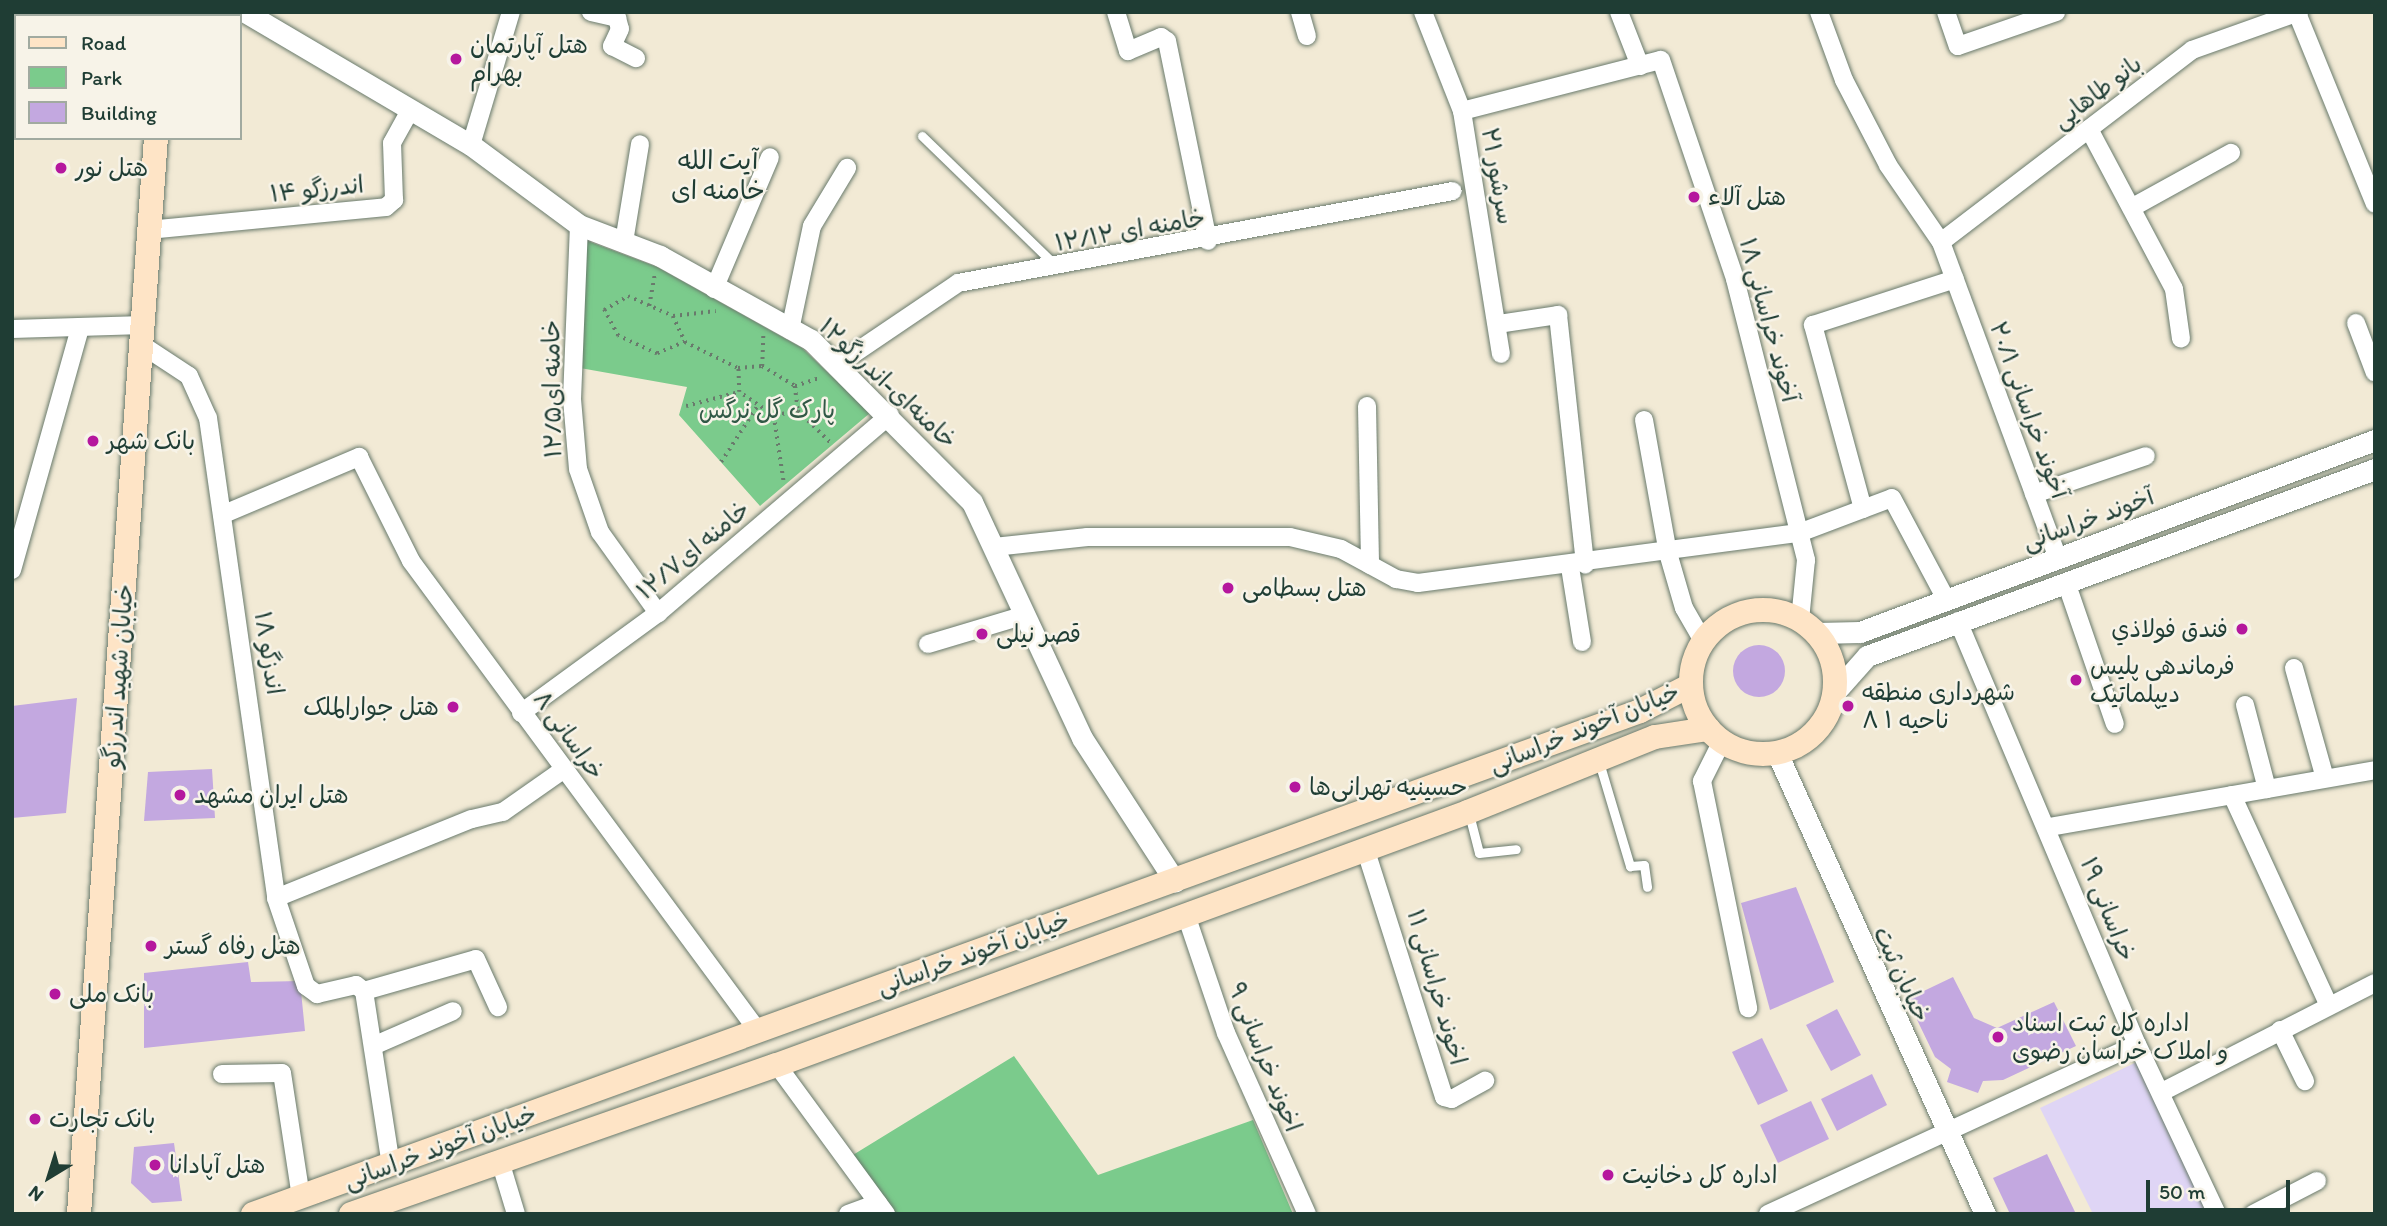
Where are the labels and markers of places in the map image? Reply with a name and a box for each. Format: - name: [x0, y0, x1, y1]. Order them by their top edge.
- place label: هتل آپارتمان بهرام: [470, 31, 588, 87]
- marker: هتل آپارتمان بهرام: [448, 51, 464, 67]
- place label: هتل نور: [75, 154, 148, 182]
- marker: هتل نور: [53, 160, 69, 176]
- place label: هتل آلاء: [1708, 183, 1786, 211]
- marker: هتل آلاء: [1686, 189, 1702, 205]
- place label: بانک شهر: [107, 427, 195, 455]
- marker: بانک شهر: [85, 433, 101, 449]
- place label: هتل بسطامی: [1242, 574, 1367, 602]
- marker: هتل بسطامی: [1220, 580, 1236, 596]
- place label: فندق فولاذي: [2111, 615, 2228, 643]
- place label: قصر نیلی: [996, 620, 1081, 648]
- marker: فندق فولاذي: [2234, 621, 2250, 637]
- marker: قصر نیلی: [974, 626, 990, 642]
- place label: فرماندهی پلیس دیپلماتیک: [2090, 652, 2235, 708]
- marker: فرماندهی پلیس دیپلماتیک: [2068, 672, 2084, 688]
- place label: شهرداری منطقه ۸ ناحیه ۱: [1862, 678, 2015, 734]
- place label: هتل جوارالملک: [303, 693, 439, 721]
- marker: شهرداری منطقه ۸ ناحیه ۱: [1840, 698, 1856, 714]
- marker: هتل جوارالملک: [445, 699, 461, 715]
- place label: حسینیه تهرانی‌ها: [1309, 773, 1467, 801]
- marker: حسینیه تهرانی‌ها: [1287, 779, 1303, 795]
- place label: هتل ایران مشهد: [194, 781, 349, 809]
- marker: هتل ایران مشهد: [172, 787, 188, 803]
- place label: هتل رفاه گستر: [165, 932, 301, 960]
- marker: هتل رفاه گستر: [143, 938, 159, 954]
- place label: بانک ملی: [69, 980, 154, 1008]
- marker: بانک ملی: [47, 986, 63, 1002]
- place label: اداره کل ثبت اسناد و املاک خراسان رضوی: [2012, 1009, 2228, 1065]
- marker: اداره کل ثبت اسناد و املاک خراسان رضوی: [1990, 1029, 2006, 1045]
- place label: بانک تجارت: [49, 1105, 155, 1133]
- marker: بانک تجارت: [27, 1111, 43, 1127]
- place label: هتل آپادانا: [169, 1151, 266, 1179]
- marker: هتل آپادانا: [147, 1157, 163, 1173]
- place label: اداره کل دخانیت: [1622, 1161, 1778, 1189]
- marker: اداره کل دخانیت: [1600, 1167, 1616, 1183]

